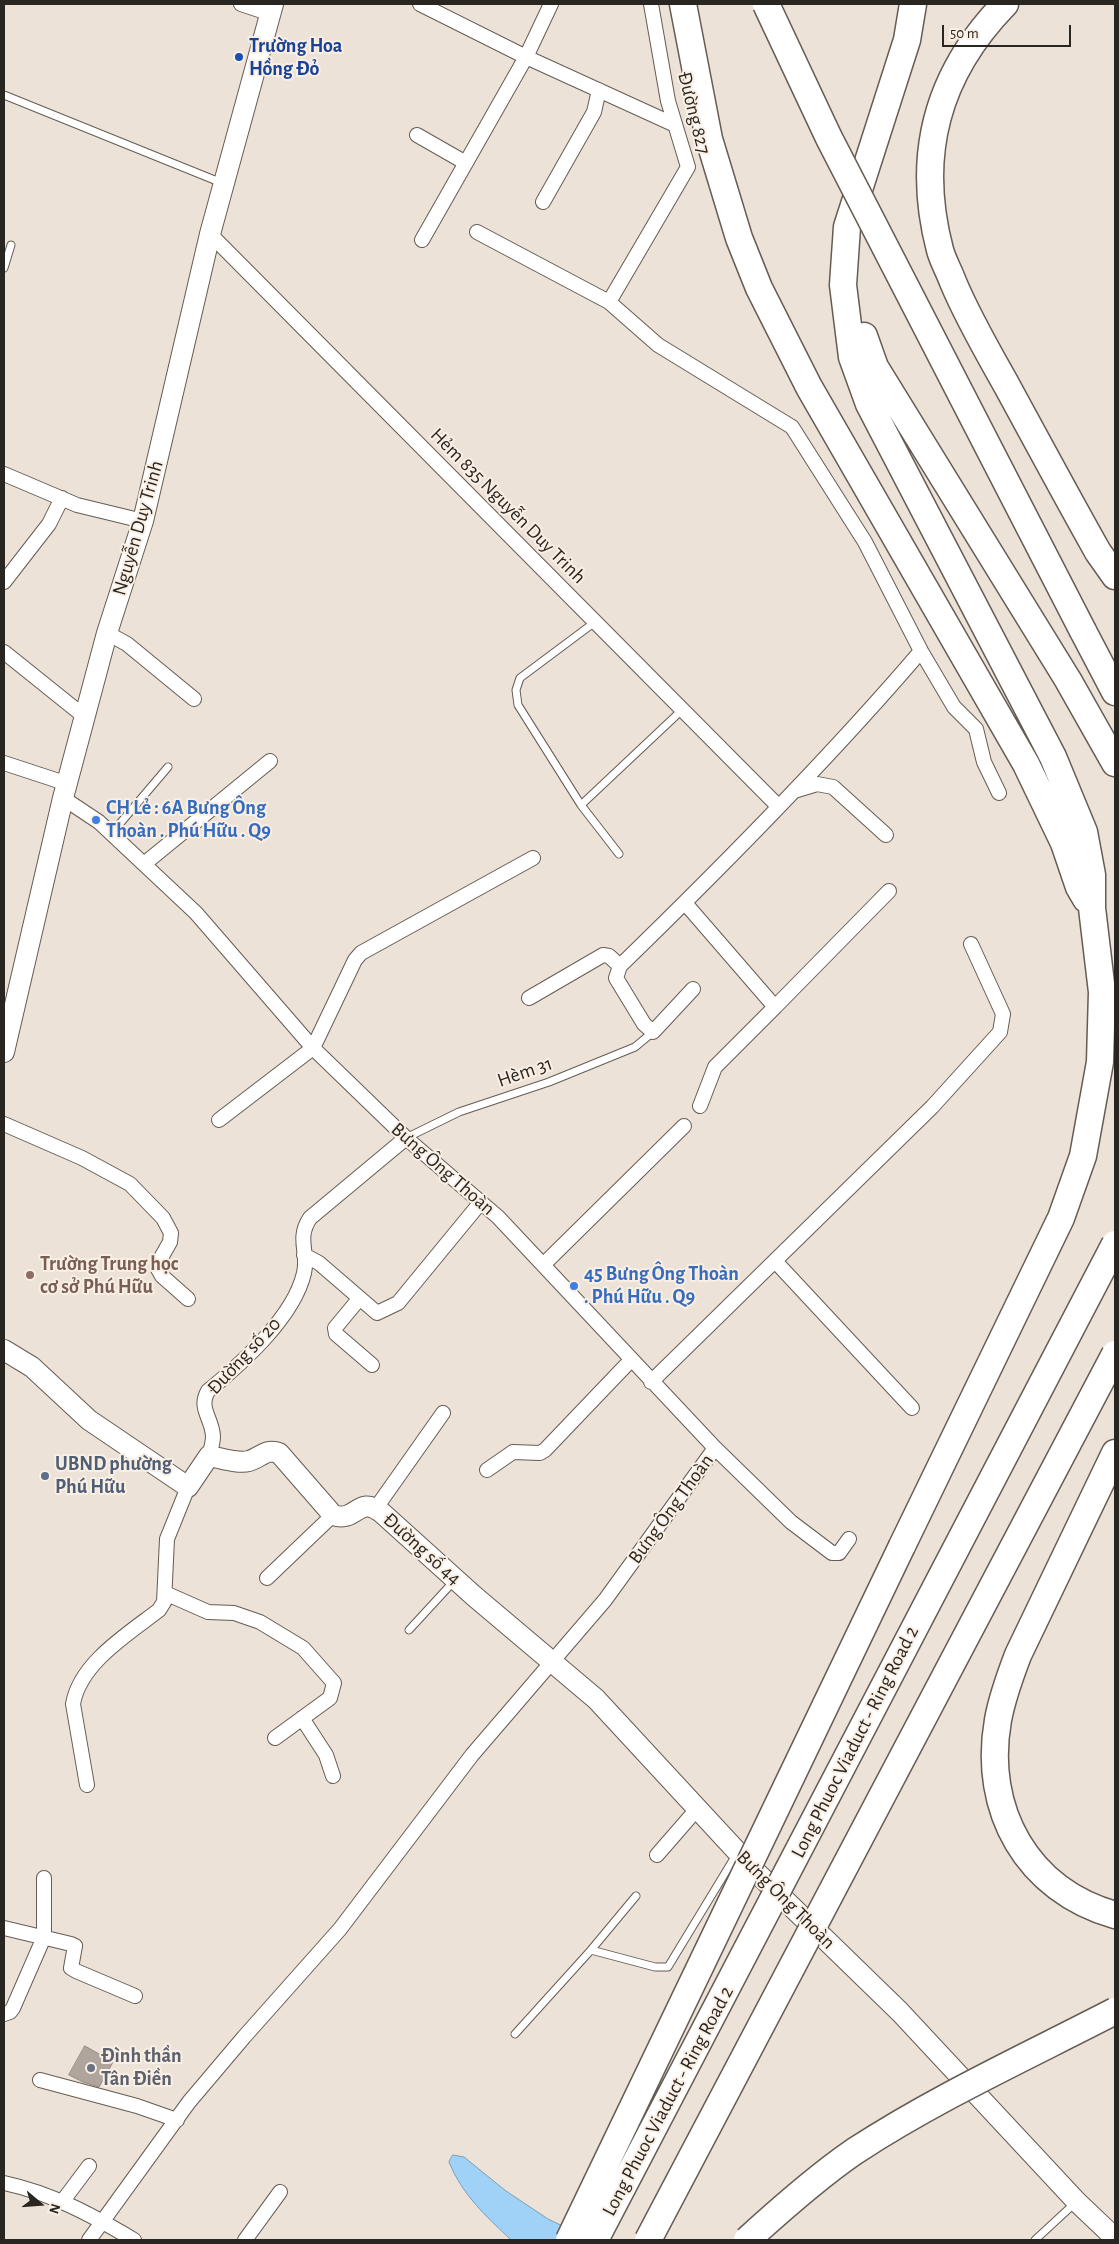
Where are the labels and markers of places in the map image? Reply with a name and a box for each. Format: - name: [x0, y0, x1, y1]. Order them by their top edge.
- place label: Trường Hoa Hồng Đỏ: [249, 34, 342, 81]
- marker: Trường Hoa Hồng Đỏ: [233, 51, 245, 63]
- place label: CH Lẻ : 6A Bưng Ông Thoàn . Phú Hữu . Q9: [106, 796, 271, 843]
- marker: CH Lẻ : 6A Bưng Ông Thoàn . Phú Hữu . Q9: [90, 814, 102, 826]
- place label: Trường Trung học cơ sở Phú Hữu: [40, 1252, 179, 1299]
- place label: 45 Bưng Ông Thoàn . Phú Hữu . Q9: [584, 1262, 739, 1309]
- marker: Trường Trung học cơ sở Phú Hữu: [24, 1269, 36, 1281]
- marker: 45 Bưng Ông Thoàn . Phú Hữu . Q9: [568, 1280, 580, 1292]
- place label: UBND phường Phú Hữu: [55, 1452, 172, 1499]
- marker: UBND phường Phú Hữu: [39, 1470, 51, 1482]
- place label: Đình thần Tân Điền: [101, 2044, 182, 2091]
- marker: Đình thần Tân Điền: [85, 2062, 97, 2074]

